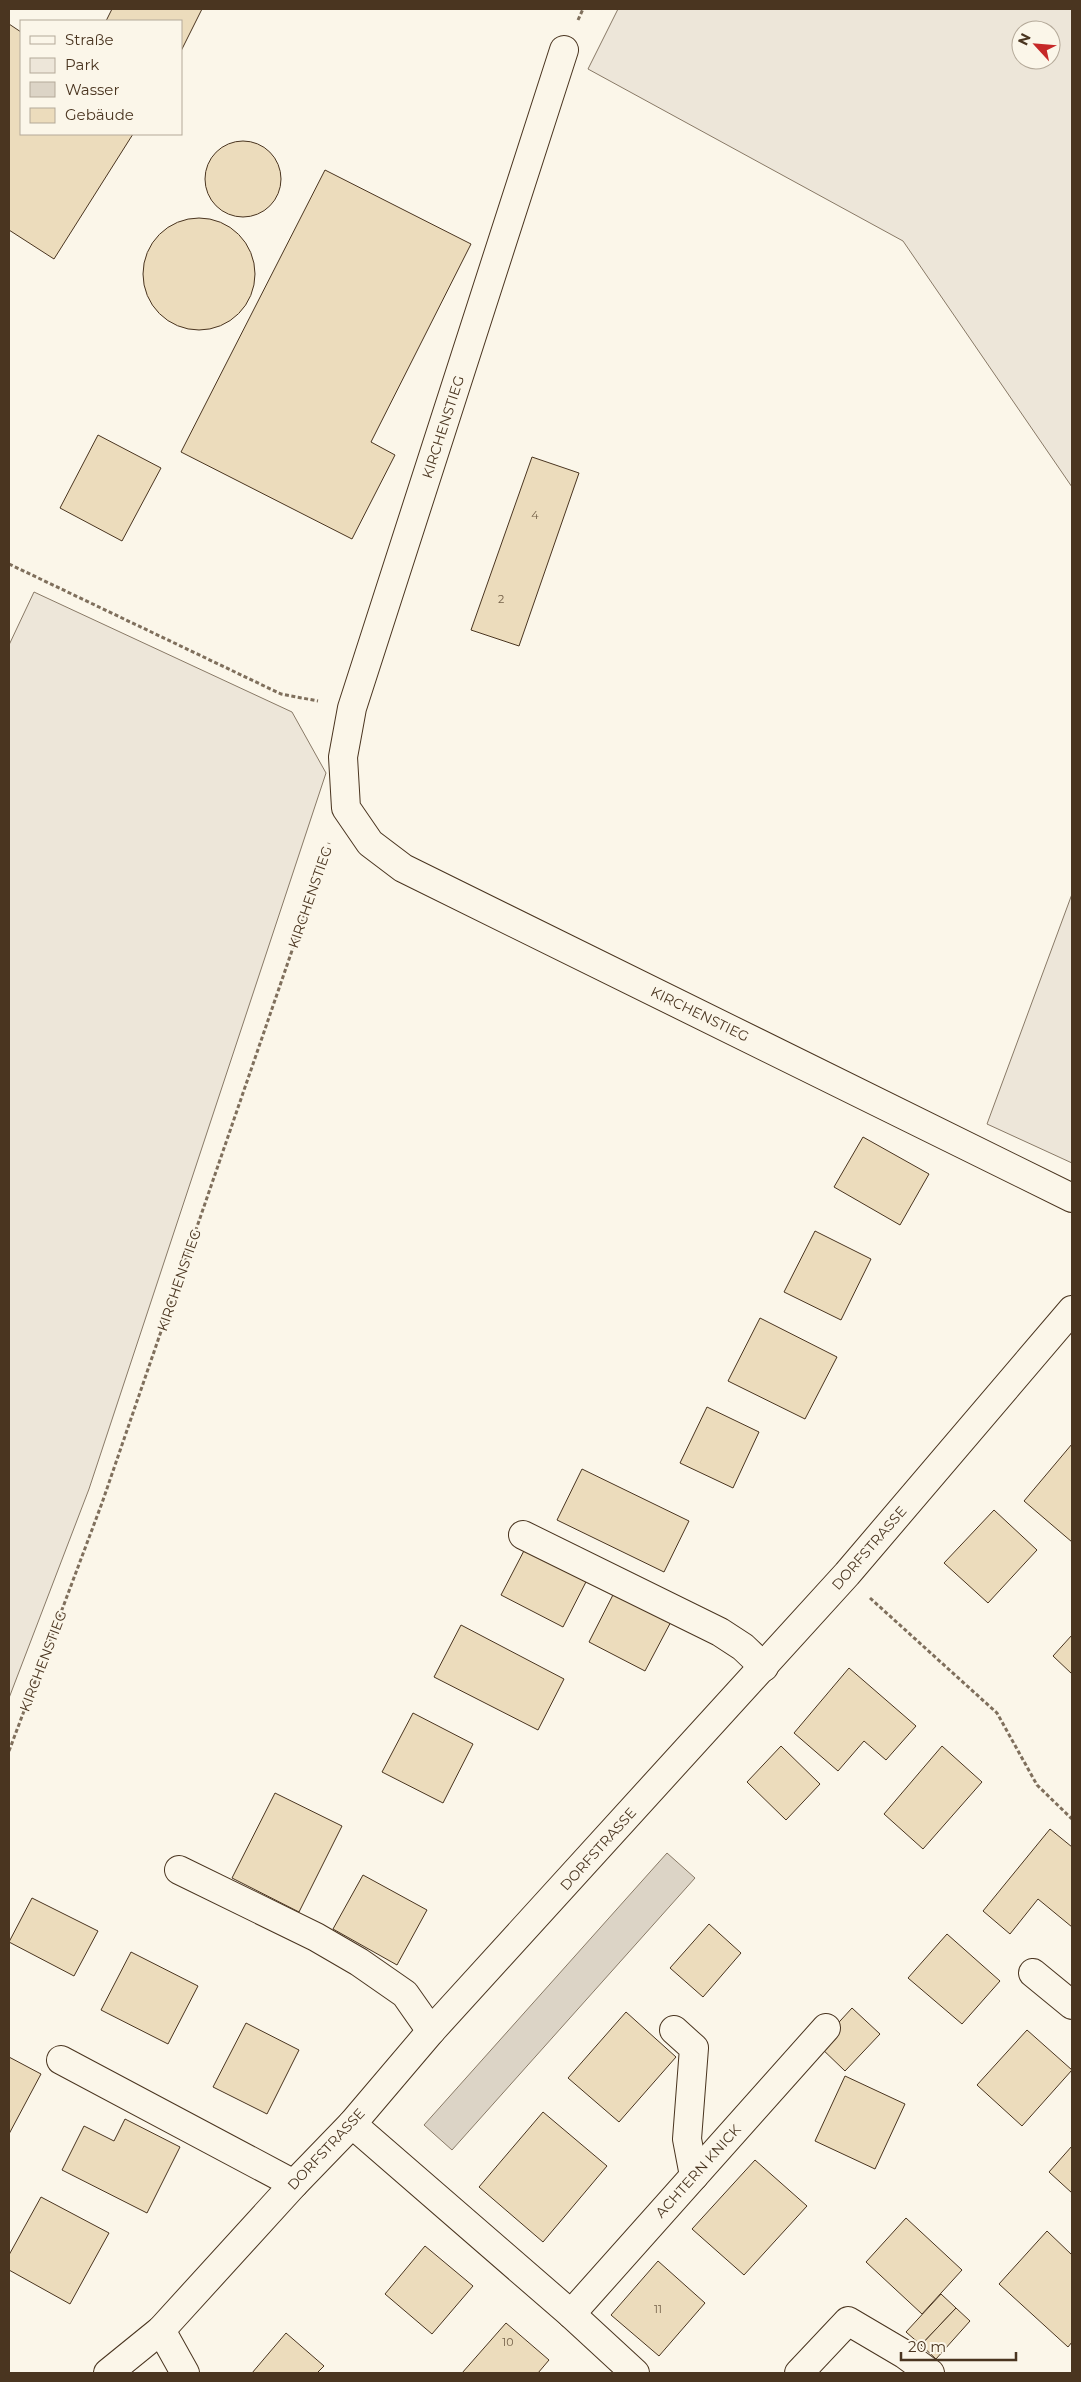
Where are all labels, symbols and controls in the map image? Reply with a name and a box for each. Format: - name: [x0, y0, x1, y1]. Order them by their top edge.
- legend: [20, 20, 182, 135]
- north arrow: [1011, 20, 1061, 70]
- text: Straße: [65, 30, 114, 49]
- text: N: [1014, 30, 1035, 48]
- text: Park: [65, 55, 99, 74]
- text: Wasser: [65, 80, 119, 99]
- text: Gebäude: [65, 105, 134, 124]
- street label: KIRCHENSTIEG: [418, 373, 468, 481]
- house number: 4: [531, 508, 539, 522]
- house number: 2: [498, 592, 504, 606]
- street label: KIRCHENSTIEG: [284, 843, 336, 951]
- street label: KIRCHENSTIEG: [648, 982, 752, 1046]
- street label: KIRCHENSTIEG: [153, 1226, 205, 1334]
- street label: DORFSTRASSE: [828, 1502, 910, 1594]
- street label: KIRCHENSTIEG: [15, 1608, 71, 1714]
- street label: DORFSTRASSE: [556, 1804, 640, 1894]
- street label: DORFSTRASSE: [283, 2104, 369, 2194]
- street label: ACHTERN KNICK: [651, 2121, 745, 2221]
- house number: 11: [654, 2302, 662, 2316]
- scale bar: [901, 2330, 1016, 2362]
- house number: 10: [502, 2335, 514, 2349]
- text: 20 m: [908, 2337, 946, 2356]

